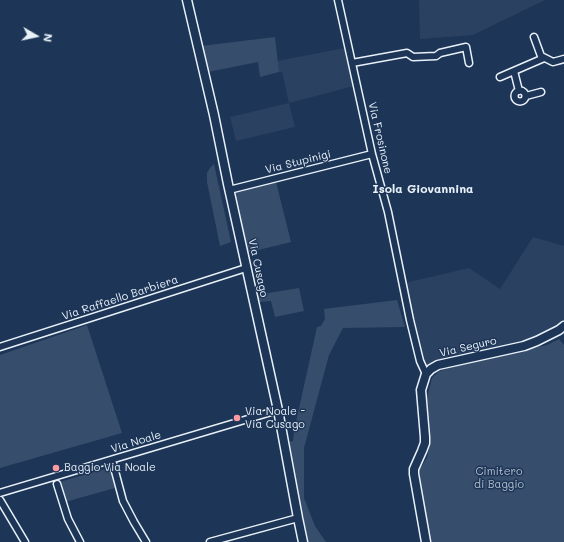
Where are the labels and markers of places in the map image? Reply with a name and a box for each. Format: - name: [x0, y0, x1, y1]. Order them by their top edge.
- place label: Via Noale - Via Cusago: [245, 405, 305, 431]
- marker: Via Noale - Via Cusago: [232, 413, 242, 423]
- place label: Baggio Via Noale: [64, 461, 156, 475]
- marker: Baggio Via Noale: [51, 463, 61, 473]

